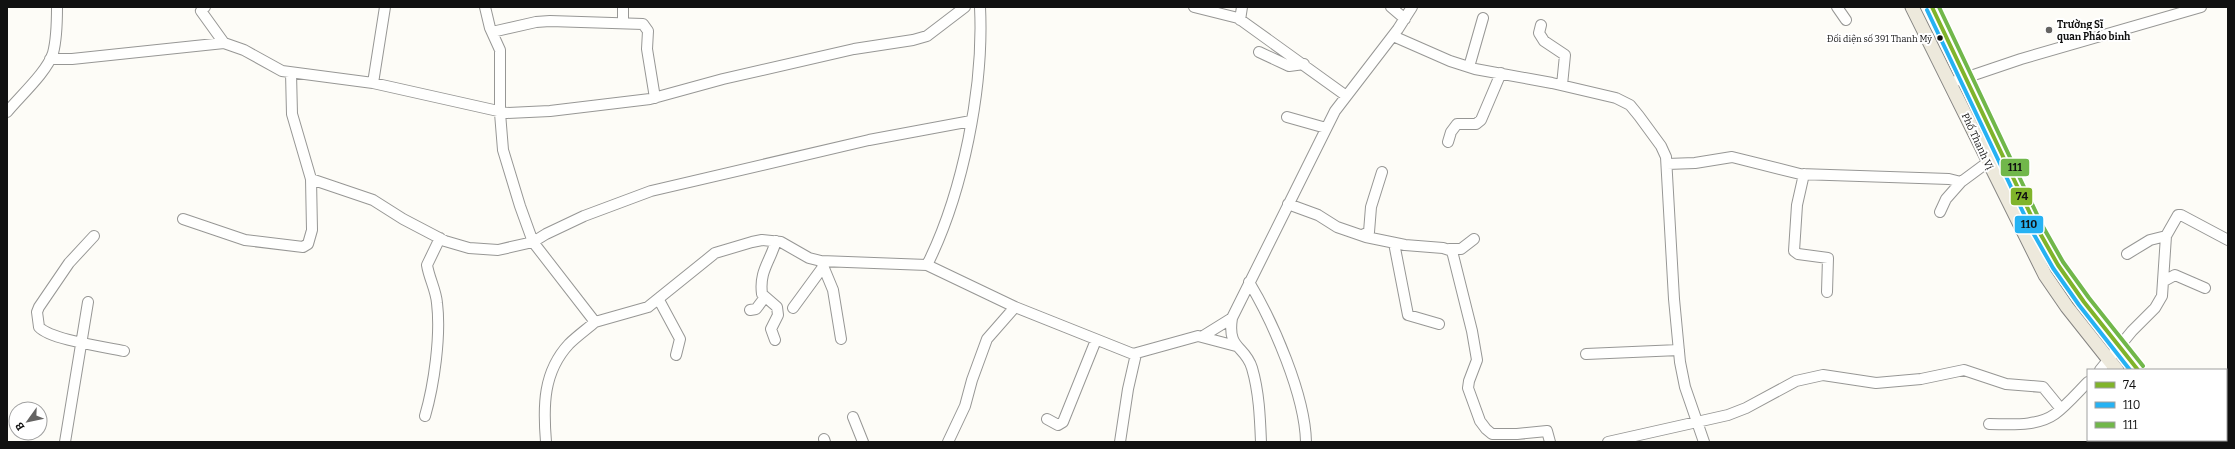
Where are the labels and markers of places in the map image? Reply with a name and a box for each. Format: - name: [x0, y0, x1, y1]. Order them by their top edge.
- place label: Trường Sĩ quan Pháo binh: [2057, 18, 2131, 43]
- marker: Trường Sĩ quan Pháo binh: [2044, 25, 2054, 35]
- place label: Đối diện số 391 Thanh Mỹ: [1827, 33, 1932, 45]
- marker: Đối diện số 391 Thanh Mỹ: [1935, 33, 1945, 43]

